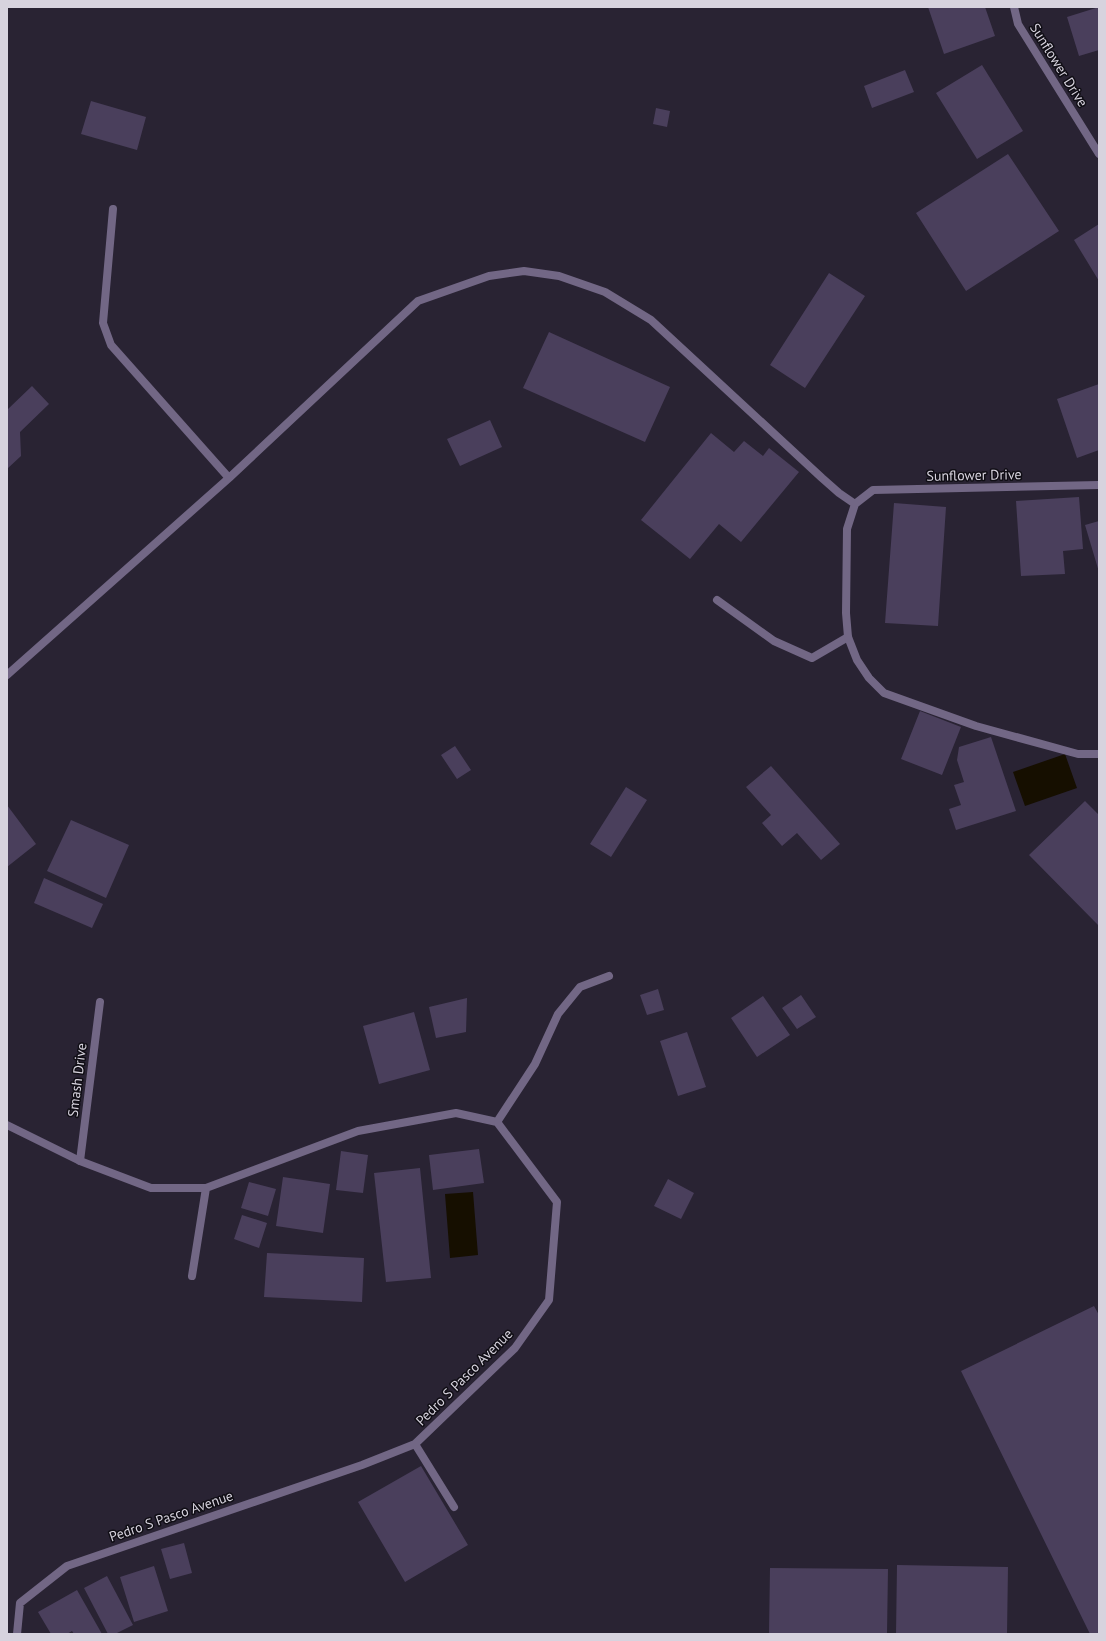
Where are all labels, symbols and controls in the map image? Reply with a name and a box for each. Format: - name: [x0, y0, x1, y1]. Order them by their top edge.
- street label: Sunflower Drive: [1026, 20, 1092, 110]
- street label: Sunflower Drive: [926, 465, 1022, 485]
- street label: Smash Drive: [64, 1042, 90, 1118]
- street label: Pedro S Pasco Avenue: [412, 1325, 516, 1429]
- street label: Pedro S Pasco Avenue: [107, 1486, 235, 1546]

